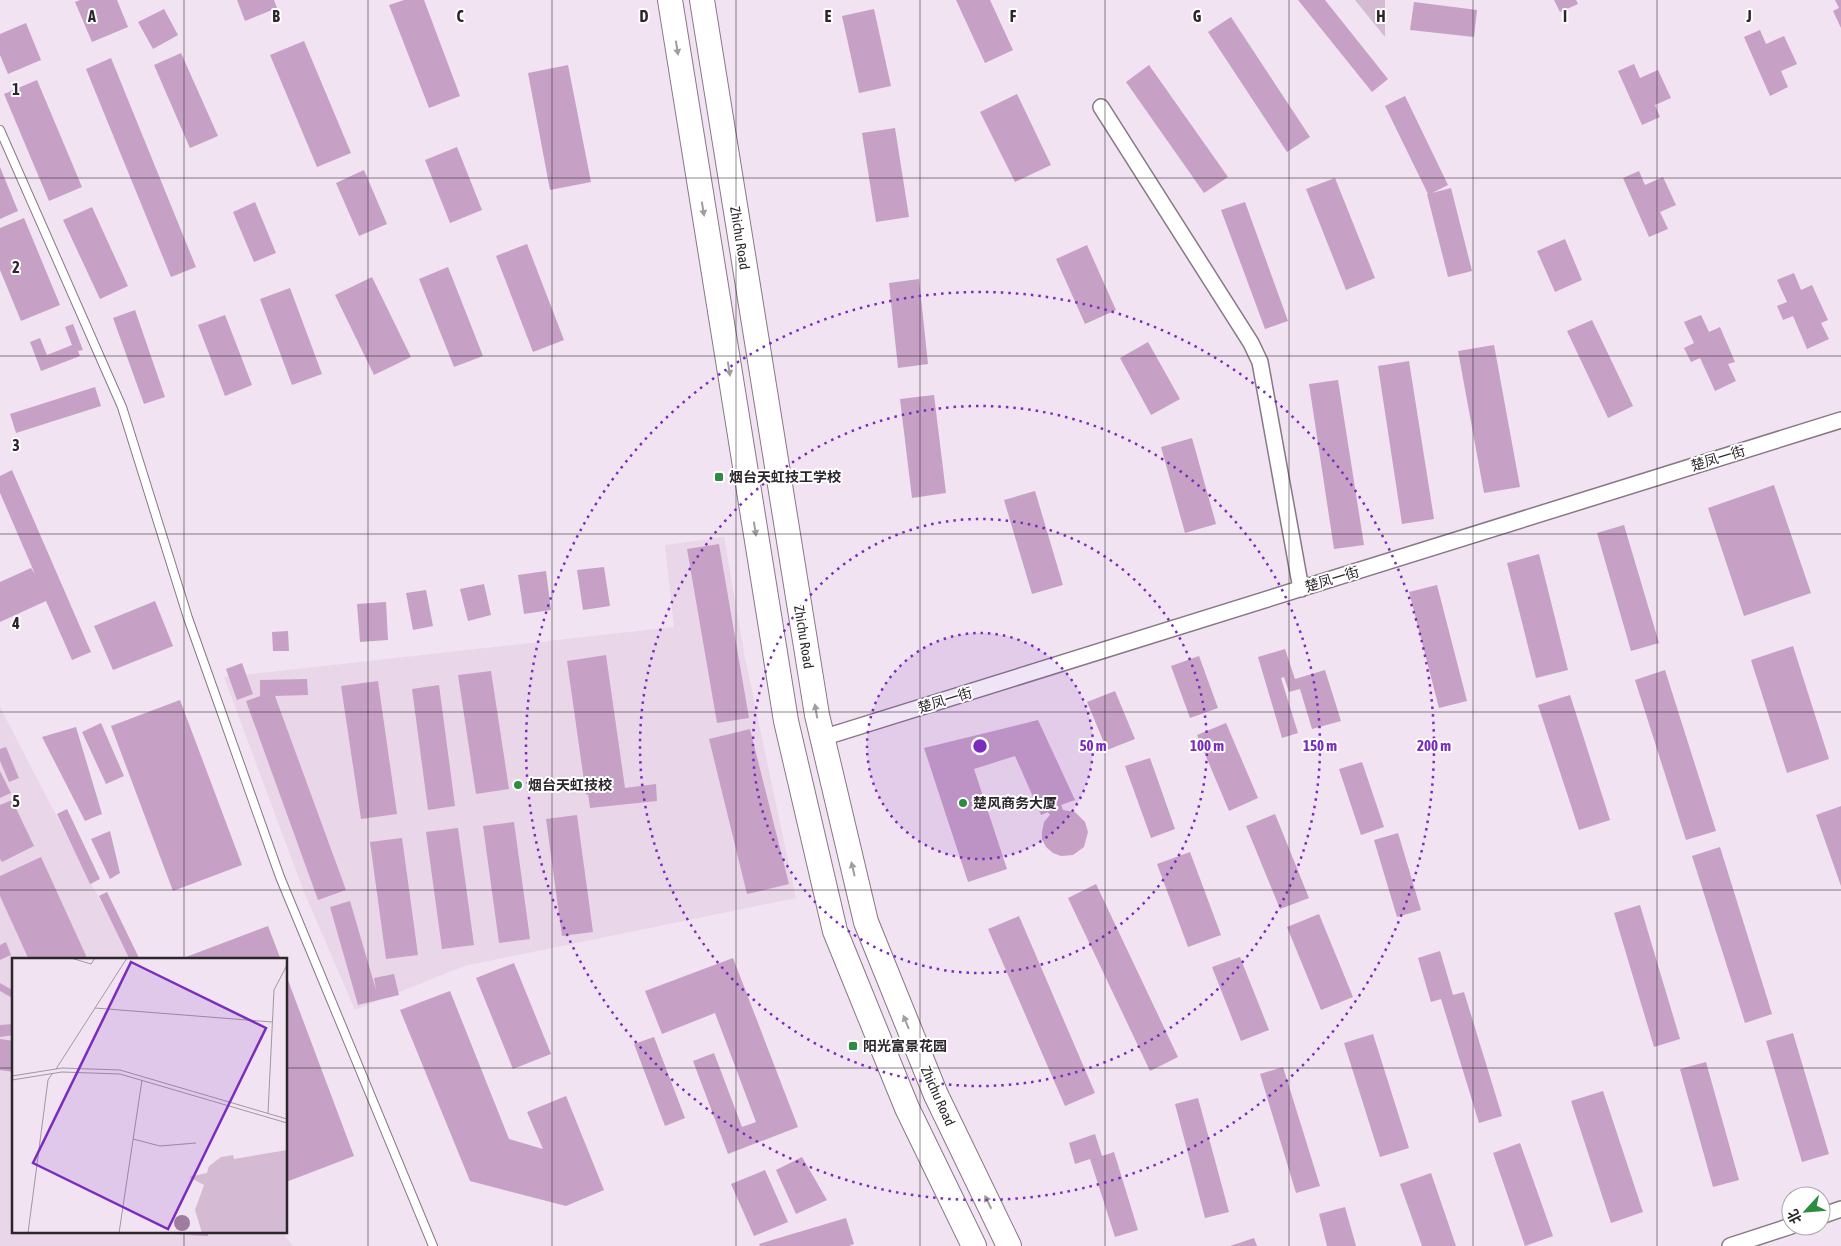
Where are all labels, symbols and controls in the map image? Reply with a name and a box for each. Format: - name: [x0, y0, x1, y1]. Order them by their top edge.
- text: A: [87, 7, 96, 25]
- text: B: [272, 7, 280, 25]
- text: C: [456, 7, 464, 25]
- text: D: [640, 7, 649, 25]
- text: E: [825, 7, 832, 25]
- text: F: [1010, 7, 1017, 25]
- text: G: [1193, 7, 1202, 25]
- text: H: [1376, 7, 1386, 25]
- text: I: [1563, 7, 1567, 25]
- text: J: [1745, 7, 1752, 25]
- one-way arrow: [674, 40, 682, 56]
- text: 1: [12, 80, 20, 98]
- one-way arrow: [700, 201, 708, 217]
- street label: Zhichu Road: [727, 205, 753, 271]
- text: 2: [12, 258, 20, 276]
- one-way arrow: [725, 361, 733, 377]
- text: 3: [12, 436, 20, 454]
- street label: 楚凤一街: [1689, 442, 1747, 474]
- place label: 烟台天虹技工学校: [729, 469, 841, 485]
- marker: 烟台天虹技工学校: [713, 471, 725, 483]
- one-way arrow: [751, 522, 759, 538]
- street label: 楚凤一街: [1303, 563, 1361, 595]
- street label: Zhichu Road: [791, 604, 817, 670]
- text: 4: [11, 614, 20, 632]
- street label: 楚凤一街: [916, 684, 974, 716]
- one-way arrow: [812, 702, 820, 718]
- centre of rings: [971, 737, 989, 755]
- text: 50 m: [1080, 737, 1107, 754]
- text: 100 m: [1190, 737, 1224, 754]
- text: 150 m: [1303, 737, 1337, 754]
- text: 200 m: [1417, 737, 1451, 754]
- place label: 烟台天虹技校: [528, 777, 612, 793]
- marker: 烟台天虹技校: [512, 779, 524, 791]
- text: 5: [12, 792, 20, 810]
- place label: 楚风商务大厦: [973, 795, 1057, 811]
- marker: 楚风商务大厦: [957, 797, 969, 809]
- one-way arrow: [849, 861, 857, 877]
- inset map: [12, 958, 288, 1234]
- one-way arrow: [902, 1015, 910, 1029]
- place label: 阳光富景花园: [863, 1038, 947, 1054]
- marker: 阳光富景花园: [847, 1040, 859, 1052]
- street label: Zhichu Road: [918, 1064, 958, 1128]
- north arrow: [1781, 1186, 1831, 1236]
- one-way arrow: [983, 1195, 991, 1209]
- text: 北: [1784, 1207, 1805, 1226]

